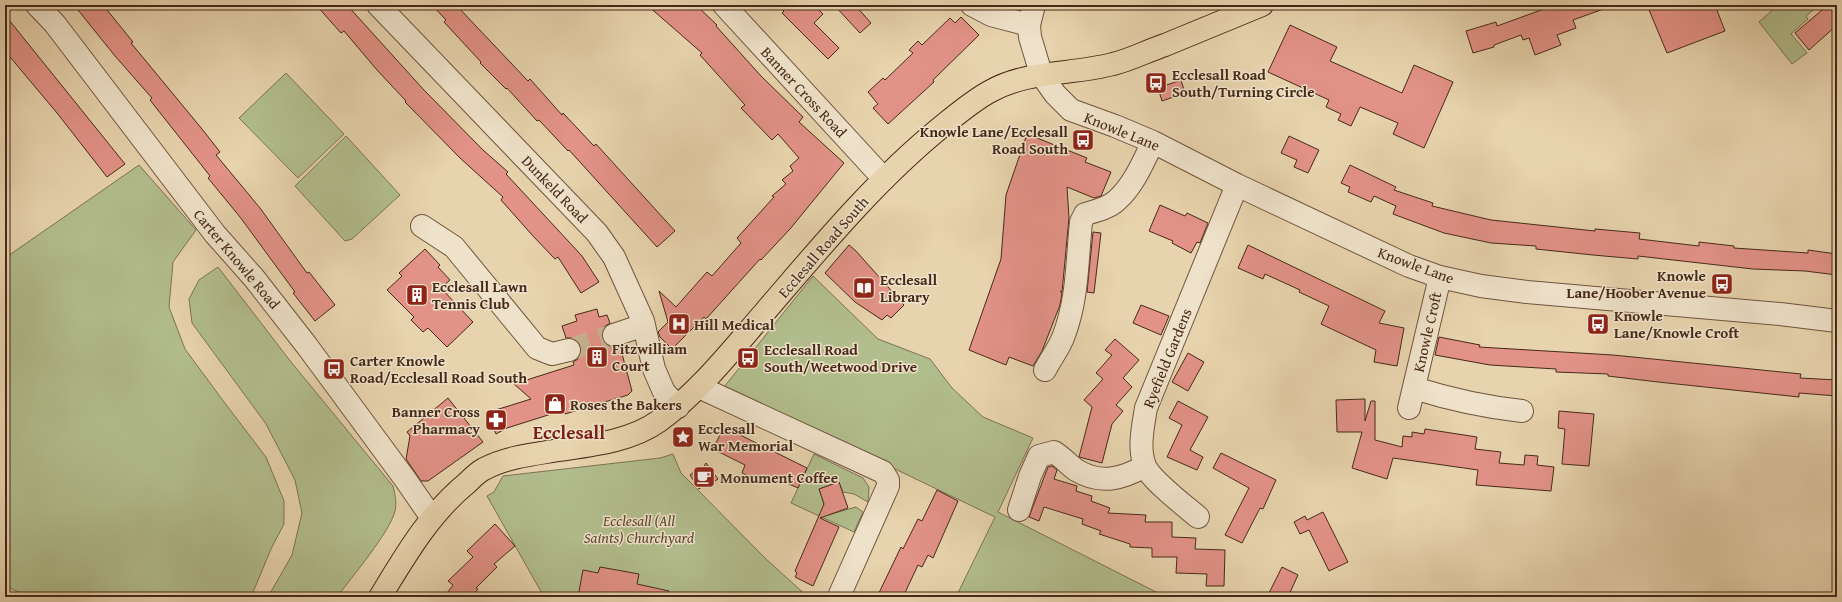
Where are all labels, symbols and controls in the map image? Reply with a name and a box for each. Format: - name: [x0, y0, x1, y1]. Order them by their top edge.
- street label: Banner Cross Road: [756, 42, 852, 142]
- place label: Ecclesall Road South/Turning Circle: [1172, 64, 1315, 102]
- bus stop icon: Ecclesall Road South/Turning Circle: [1143, 70, 1169, 96]
- street label: Knowle Lane: [1081, 106, 1163, 156]
- place label: Knowle Lane/Ecclesall Road South: [920, 121, 1068, 159]
- bus stop icon: Knowle Lane/Ecclesall Road South: [1070, 127, 1096, 153]
- street label: Dunkeld Road: [517, 150, 593, 228]
- street label: Ecclesall Road South: [773, 191, 873, 302]
- street label: Carter Knowle Road: [189, 205, 285, 313]
- street label: Knowle Lane: [1375, 241, 1457, 289]
- place label: Knowle Lane/Hoober Avenue: [1567, 265, 1706, 303]
- place label: Ecclesall Library: [880, 269, 937, 307]
- bus stop icon: Knowle Lane/Hoober Avenue: [1709, 271, 1735, 297]
- library icon: Ecclesall Library: [851, 275, 877, 301]
- place label: Ecclesall Lawn Tennis Club: [432, 276, 527, 314]
- building icon: Ecclesall Lawn Tennis Club: [404, 282, 430, 308]
- street label: Knowle Croft: [1408, 289, 1447, 374]
- street label: Ryefield Gardens: [1137, 305, 1197, 411]
- place label: Knowle Lane/Knowle Croft: [1614, 305, 1739, 343]
- hospital icon: Hill Medical: [666, 311, 692, 337]
- bus stop icon: Knowle Lane/Knowle Croft: [1585, 311, 1611, 337]
- place label: Hill Medical: [694, 314, 775, 335]
- place label: Fitzwilliam Court: [612, 338, 687, 376]
- place label: Ecclesall Road South/Weetwood Drive: [764, 339, 917, 377]
- building icon: Fitzwilliam Court: [584, 344, 610, 370]
- bus stop icon: Ecclesall Road South/Weetwood Drive: [735, 345, 761, 371]
- place label: Carter Knowle Road/Ecclesall Road South: [350, 350, 527, 388]
- bus stop icon: Carter Knowle Road/Ecclesall Road South: [321, 356, 347, 382]
- shop icon: Roses the Bakers: [542, 391, 568, 417]
- place label: Roses the Bakers: [570, 394, 682, 415]
- place label: Banner Cross Pharmacy: [392, 401, 480, 439]
- pharmacy icon: Banner Cross Pharmacy: [483, 407, 509, 433]
- district label: Ecclesall: [533, 418, 605, 446]
- place label: Ecclesall War Memorial: [698, 418, 793, 456]
- place icon: Ecclesall War Memorial: [670, 424, 696, 450]
- cafe icon: Monument Coffee: [691, 464, 717, 490]
- place label: Monument Coffee: [720, 467, 838, 488]
- park label: Ecclesall (All Saints) Churchyard: [584, 510, 694, 548]

